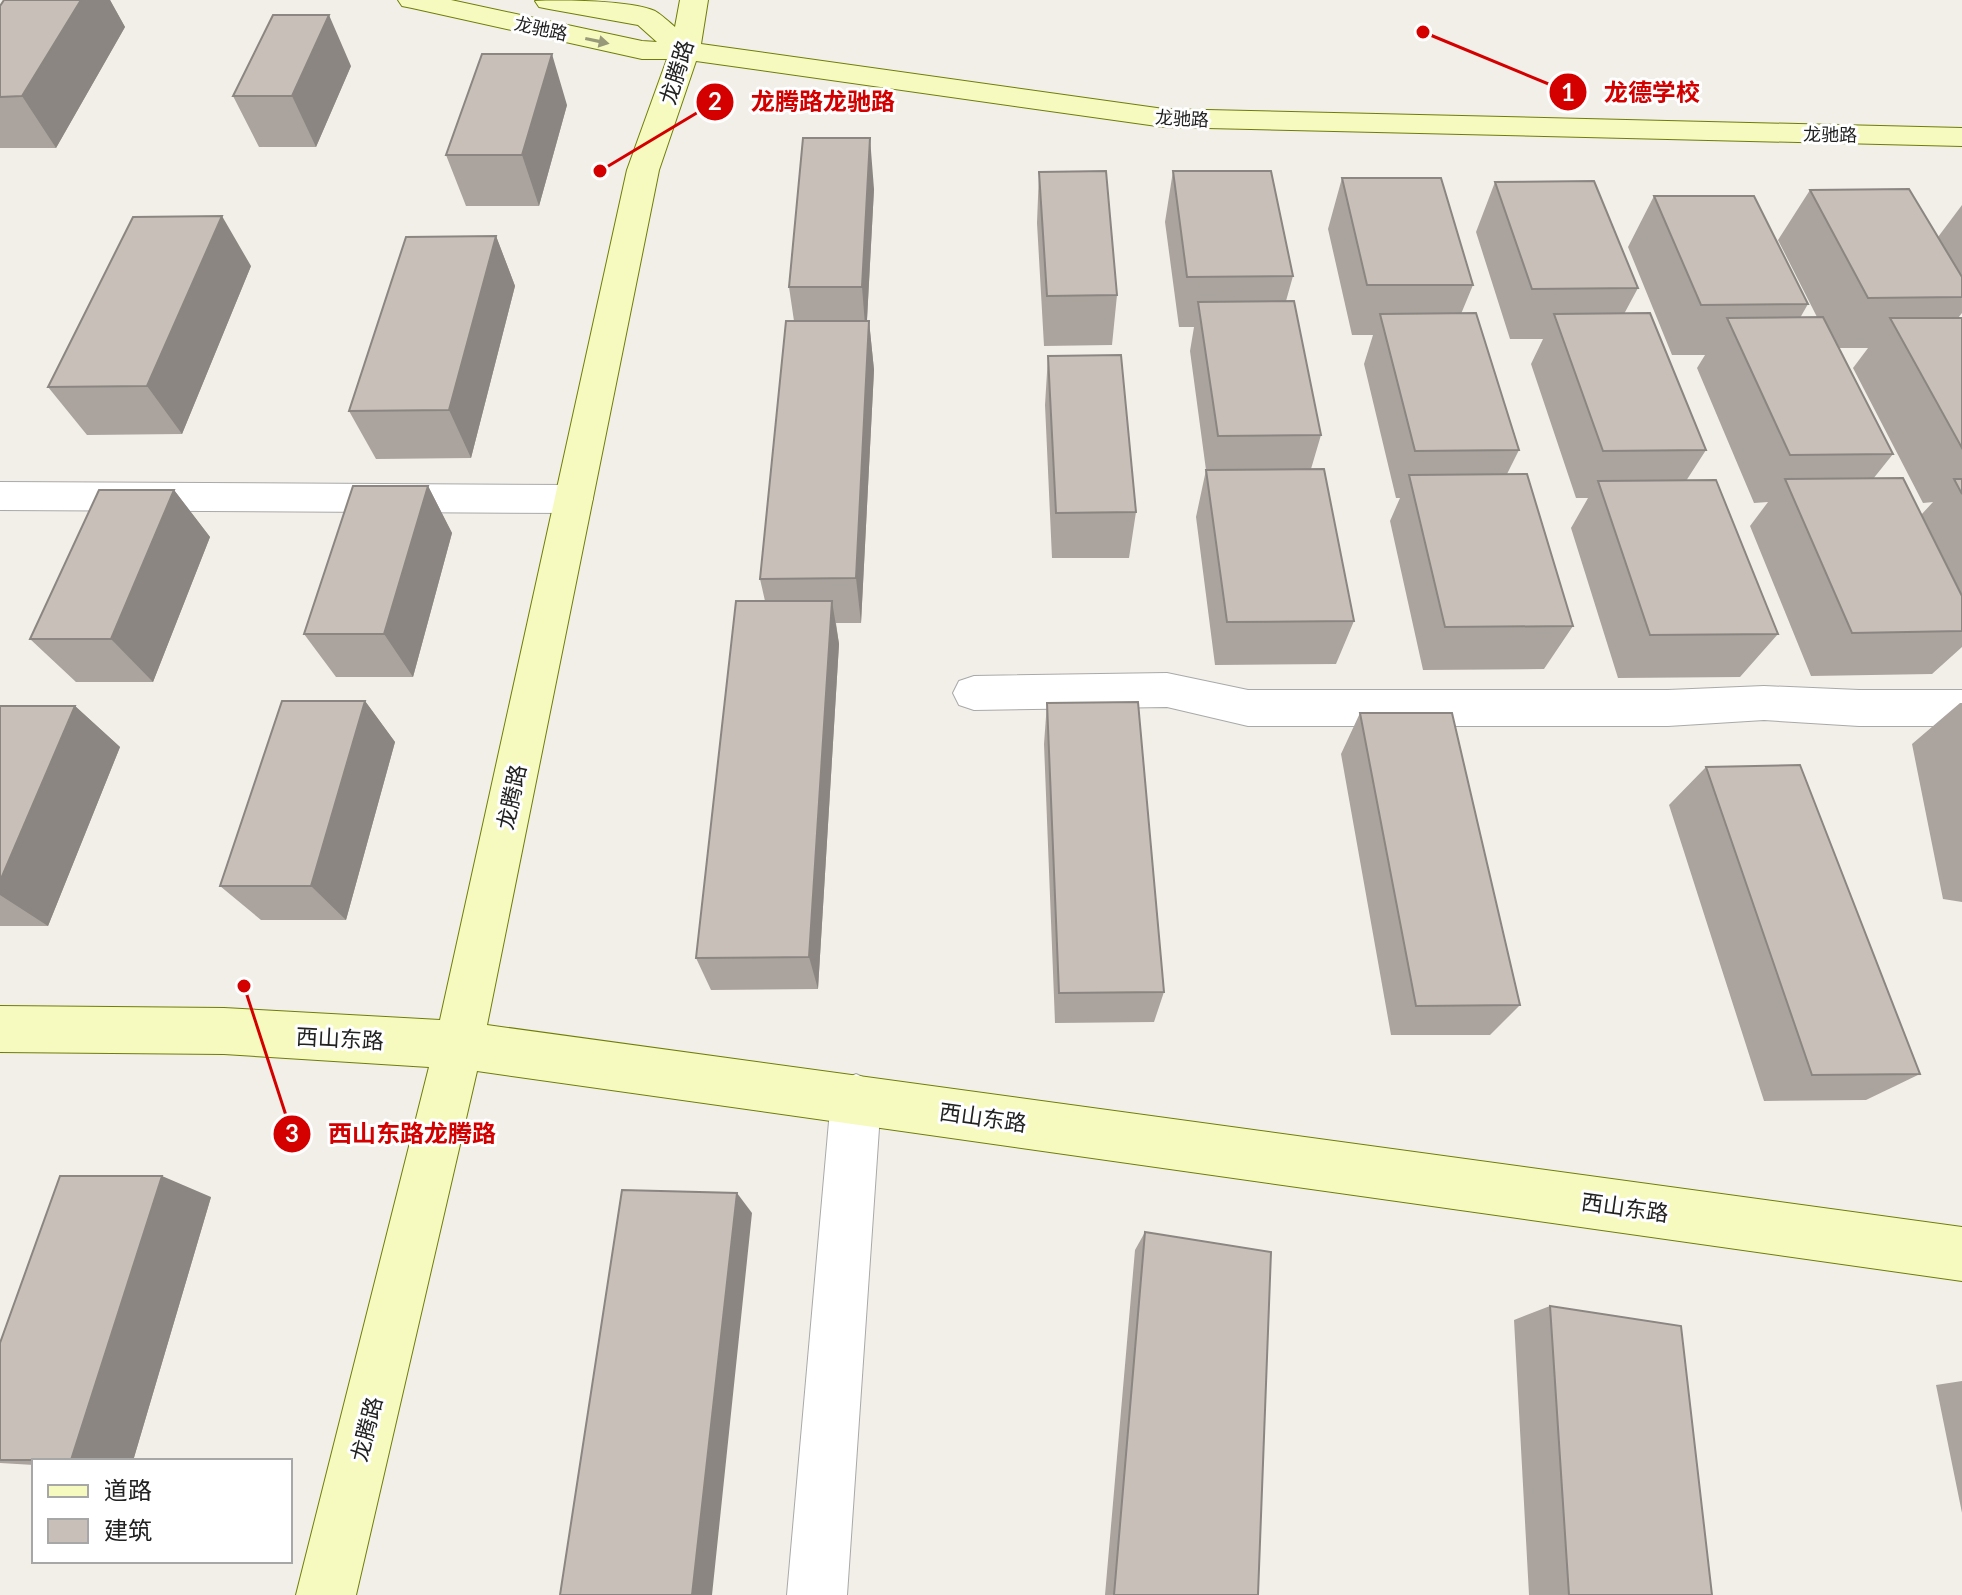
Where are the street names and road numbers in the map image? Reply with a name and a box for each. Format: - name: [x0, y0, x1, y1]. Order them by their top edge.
- street label: 龙驰路: [512, 12, 570, 44]
- street label: 龙腾路: [653, 36, 699, 108]
- street label: 龙驰路: [1154, 106, 1210, 130]
- street label: 龙驰路: [1803, 123, 1857, 145]
- street label: 龙腾路: [491, 762, 531, 832]
- street label: 西山东路: [295, 1022, 385, 1054]
- street label: 西山东路: [938, 1098, 1028, 1136]
- street label: 西山东路: [1580, 1188, 1670, 1226]
- street label: 龙腾路: [345, 1394, 387, 1464]

